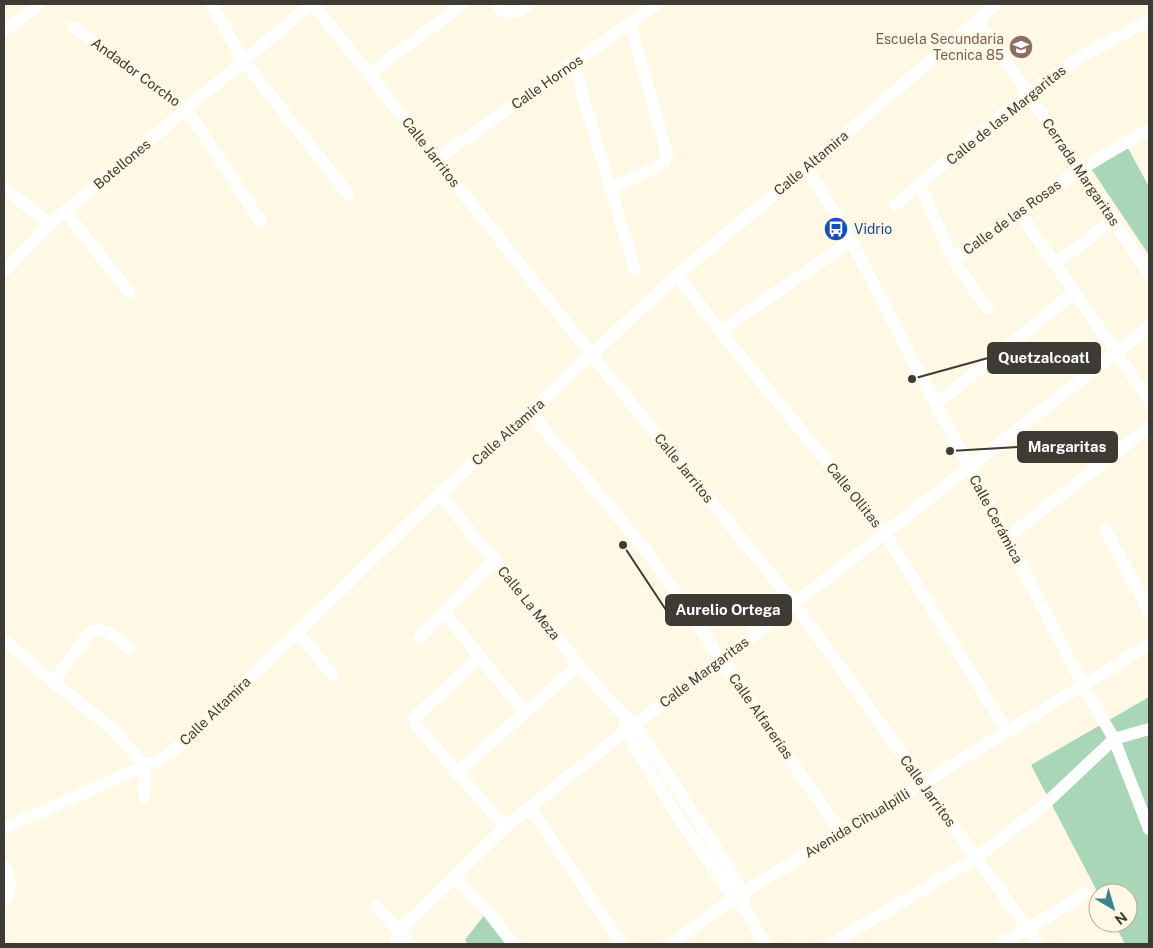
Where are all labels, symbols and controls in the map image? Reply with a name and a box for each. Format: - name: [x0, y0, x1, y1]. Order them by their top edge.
- place label: Escuela Secundaria Tecnica 85: [875, 31, 1004, 63]
- street label: Andador Corcho: [89, 34, 184, 110]
- school or university icon: Escuela Secundaria Tecnica 85: [1008, 34, 1034, 60]
- street label: Calle Hornos: [508, 51, 586, 113]
- street label: Calle de las Margaritas: [943, 62, 1069, 168]
- street label: Calle Jarritos: [399, 114, 463, 190]
- street label: Cerrada Margaritas: [1039, 115, 1123, 229]
- street label: Calle Altamira: [771, 127, 851, 199]
- street label: Botellones: [90, 136, 154, 192]
- street label: Calle de las Rosas: [960, 176, 1064, 258]
- bus stop icon: Vidrio: [823, 216, 849, 242]
- place label: Vidrio: [854, 221, 892, 237]
- callout: Quetzalcoatl: [988, 343, 1100, 373]
- text: Quetzalcoatl: [998, 349, 1090, 366]
- street label: Calle Altamira: [469, 395, 547, 469]
- street label: Calle Jarritos: [651, 430, 717, 506]
- callout: Margaritas: [1018, 432, 1117, 462]
- text: Margaritas: [1028, 438, 1106, 455]
- street label: Calle Ollitas: [823, 459, 885, 531]
- street label: Calle Cerámica: [966, 472, 1026, 566]
- street label: Calle La Meza: [494, 563, 564, 643]
- callout: Aurelio Ortega: [666, 595, 791, 625]
- text: Aurelio Ortega: [676, 601, 780, 618]
- street label: Calle Margaritas: [656, 633, 752, 711]
- street label: Calle Alfarerías: [726, 670, 796, 762]
- street label: Calle Altamira: [176, 673, 254, 749]
- street label: Calle Jarritos: [897, 752, 959, 830]
- street label: Avenida Cihualpilli: [802, 785, 912, 861]
- north arrow: [1088, 883, 1138, 933]
- text: N: [1112, 909, 1130, 928]

